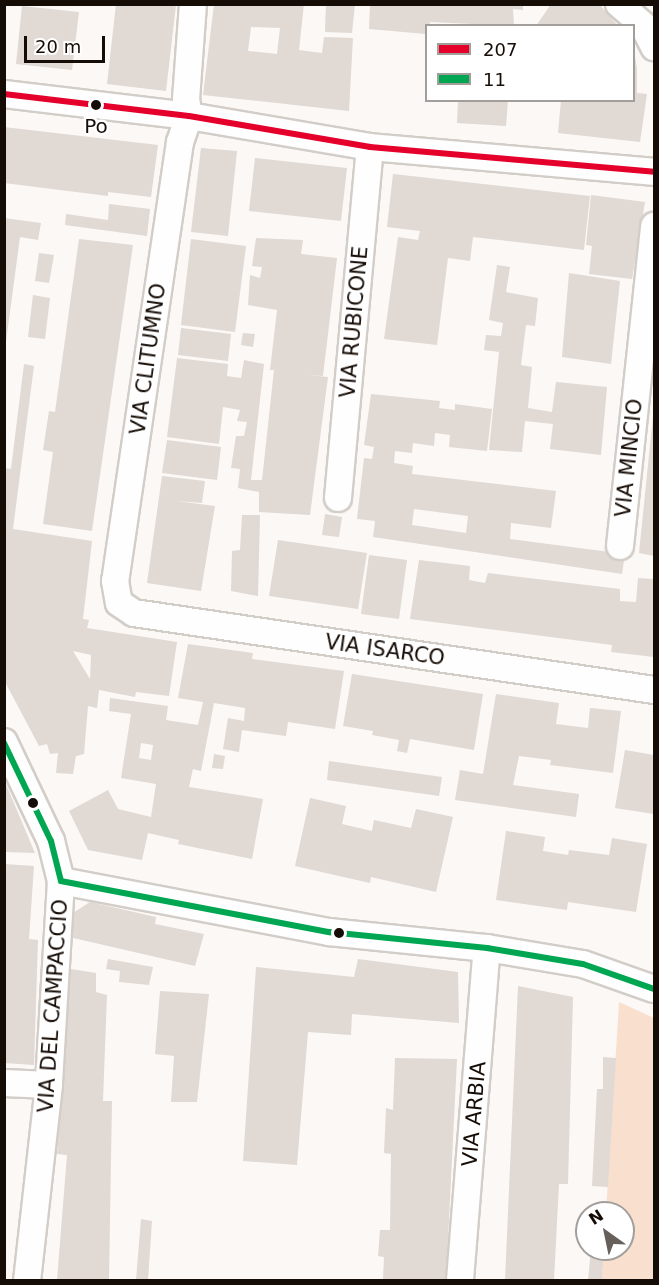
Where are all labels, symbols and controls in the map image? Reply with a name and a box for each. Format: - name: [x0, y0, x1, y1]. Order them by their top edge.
- scale bar: [27, 24, 108, 62]
- legend: [425, 24, 635, 102]
- text: 20 m: [35, 36, 81, 57]
- text: 207: [483, 39, 517, 60]
- text: 11: [483, 69, 506, 90]
- marker: Po: [90, 99, 102, 111]
- place label: Po: [84, 114, 108, 138]
- street label: VIA RUBICONE: [335, 245, 373, 399]
- street label: VIA CLITUMNO: [125, 282, 171, 436]
- street label: VIA MINCIO: [610, 398, 648, 518]
- street label: VIA ISARCO: [324, 629, 446, 671]
- unlabelled marker: [27, 797, 39, 809]
- street label: VIA DEL CAMPACCIO: [33, 898, 73, 1114]
- unlabelled marker: [333, 927, 345, 939]
- street label: VIA ARBIA: [457, 1060, 491, 1168]
- north arrow: [575, 1201, 635, 1261]
- text: N: [585, 1206, 607, 1229]

